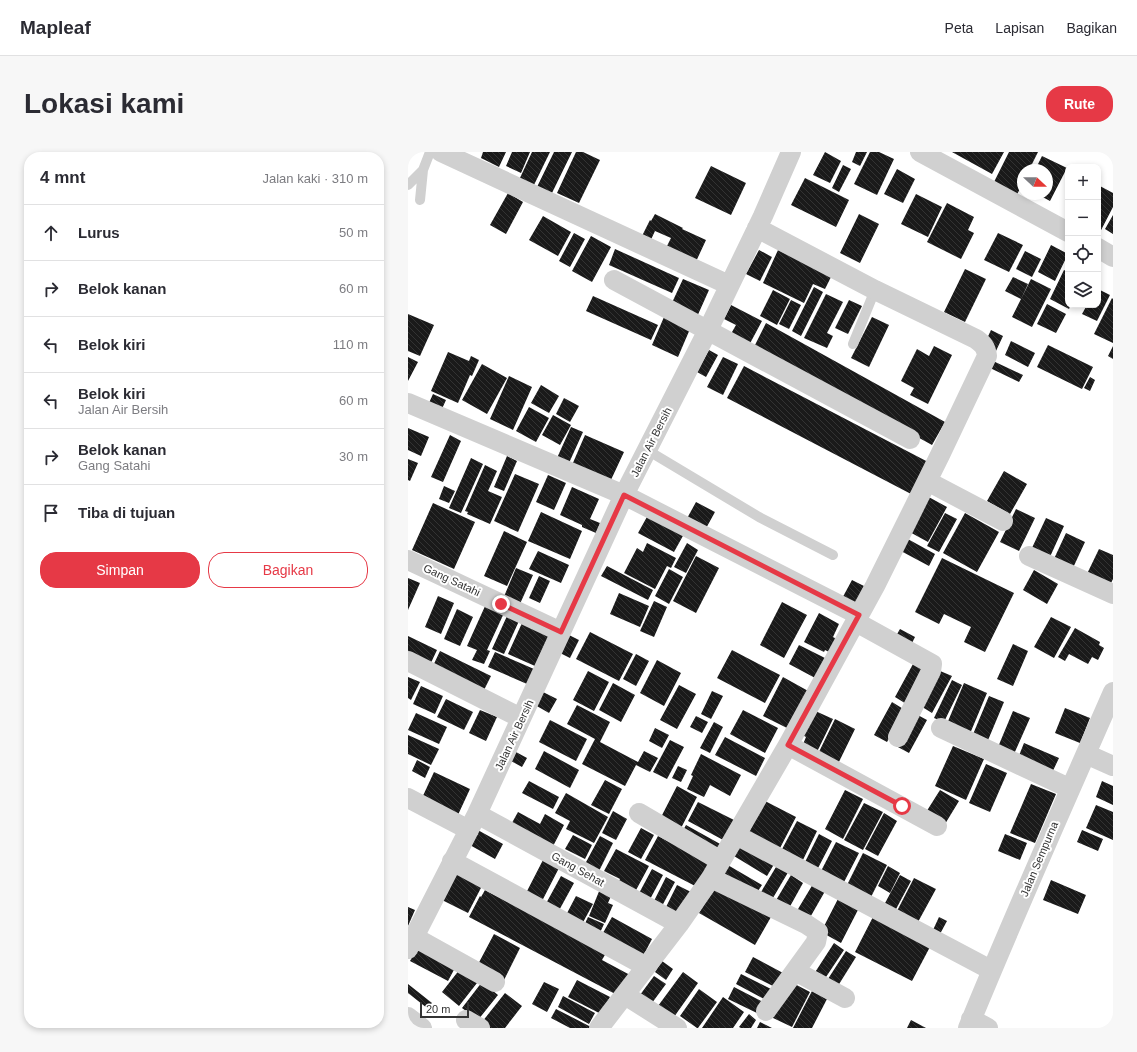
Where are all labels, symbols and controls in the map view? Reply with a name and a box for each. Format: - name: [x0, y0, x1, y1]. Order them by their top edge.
- text: Mapleaf: [20, 17, 91, 38]
- text: Peta: [945, 20, 973, 36]
- text: Lapisan: [995, 20, 1044, 36]
- text: Bagikan: [1066, 20, 1117, 36]
- button: Rute: [1046, 86, 1113, 122]
- text: Lokasi kami: [24, 88, 184, 119]
- north arrow: [1017, 164, 1053, 200]
- map controls: [1065, 164, 1101, 308]
- button: +: [1065, 164, 1101, 200]
- text: 4 mnt: [40, 168, 85, 187]
- text: Jalan kaki · 310 m: [263, 171, 368, 186]
- button: −: [1065, 200, 1101, 236]
- icon: ahead: [40, 222, 62, 244]
- text: Lurus: [78, 224, 120, 241]
- text: 50 m: [339, 225, 368, 240]
- button: locate: [1065, 236, 1101, 272]
- button: layers: [1065, 272, 1101, 308]
- icon: right: [40, 278, 62, 300]
- text: Belok kanan: [78, 280, 166, 297]
- text: 60 m: [339, 281, 368, 296]
- icon: left: [40, 334, 62, 356]
- text: Belok kiri: [78, 336, 146, 353]
- text: 110 m: [333, 337, 368, 352]
- text: Belok kiri: [78, 385, 146, 402]
- icon: left: [40, 390, 62, 412]
- text: 60 m: [339, 393, 368, 408]
- text: Jalan Air Bersih: [78, 402, 168, 417]
- street label: Jalan Air Bersih: [628, 405, 674, 479]
- text: Belok kanan: [78, 441, 166, 458]
- icon: right: [40, 446, 62, 468]
- text: 30 m: [339, 449, 368, 464]
- text: Gang Satahi: [78, 458, 150, 473]
- icon: arrive: [40, 502, 62, 524]
- text: Tiba di tujuan: [78, 504, 175, 521]
- button: Simpan: [40, 552, 200, 588]
- button: Bagikan: [208, 552, 368, 588]
- street label: Gang Satahi: [422, 562, 482, 598]
- route end: [492, 595, 510, 613]
- street label: Jalan Air Bersih: [492, 698, 536, 772]
- route start: [893, 797, 911, 815]
- street label: Jalan Sempurna: [1018, 819, 1061, 898]
- street label: Gang Sehat: [549, 850, 607, 888]
- scale bar: [420, 1000, 469, 1019]
- text: 20 m: [426, 1003, 450, 1015]

